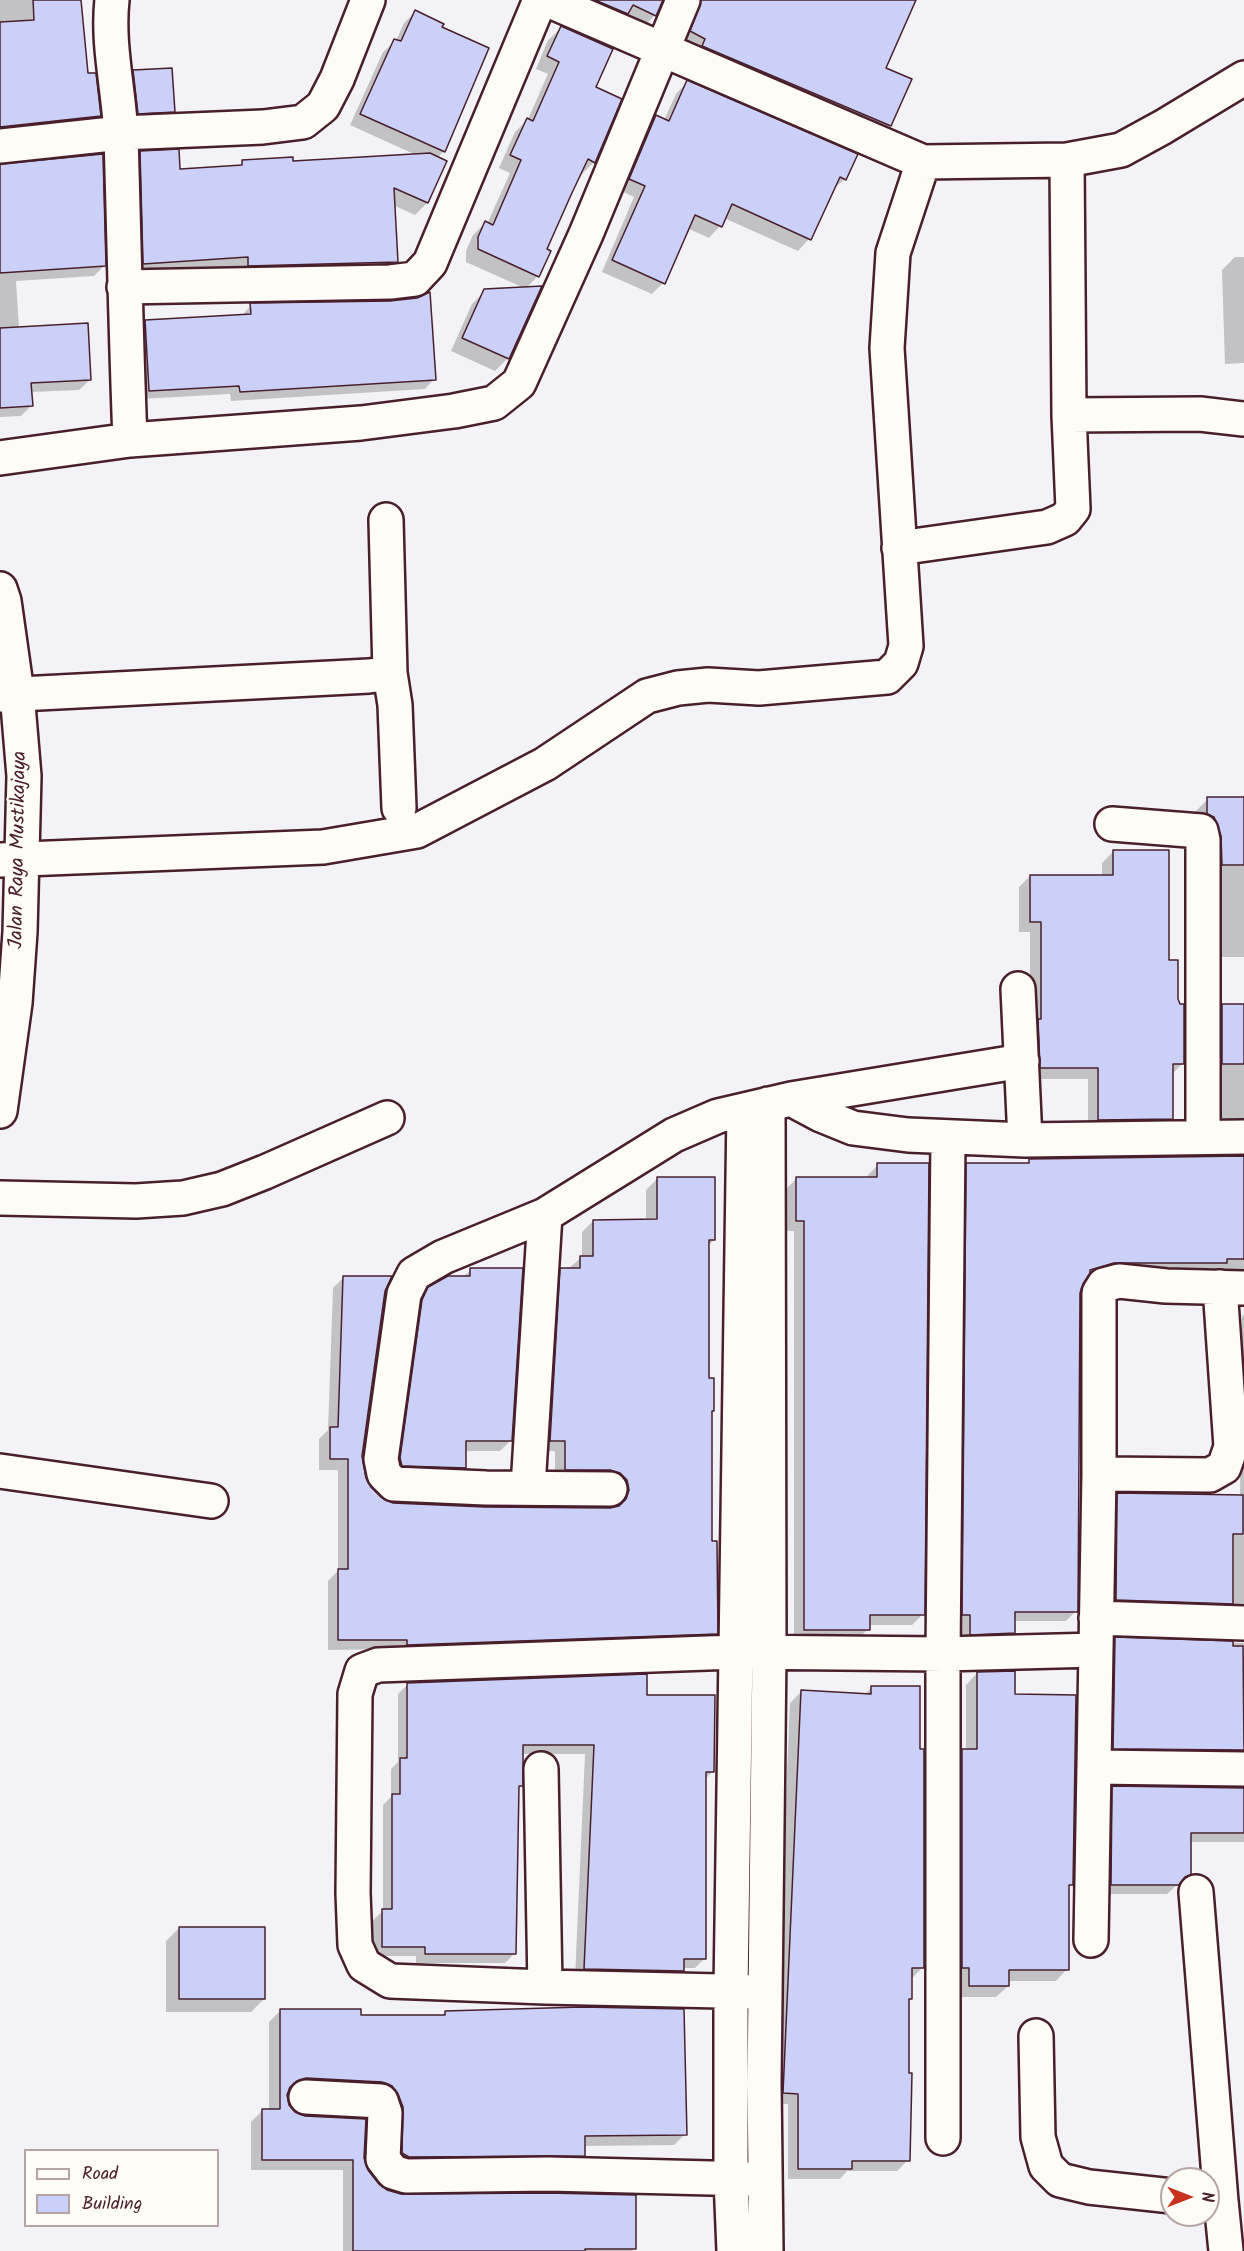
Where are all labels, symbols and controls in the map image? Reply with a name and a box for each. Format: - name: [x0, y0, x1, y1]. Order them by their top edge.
- street label: Jalan Raya Mustikajaya: [6, 751, 34, 949]
- legend: [24, 2149, 219, 2227]
- text: Road: [82, 2160, 118, 2189]
- north arrow: [1160, 2167, 1220, 2227]
- text: Building: [82, 2190, 142, 2219]
- text: N: [1194, 2192, 1219, 2202]

